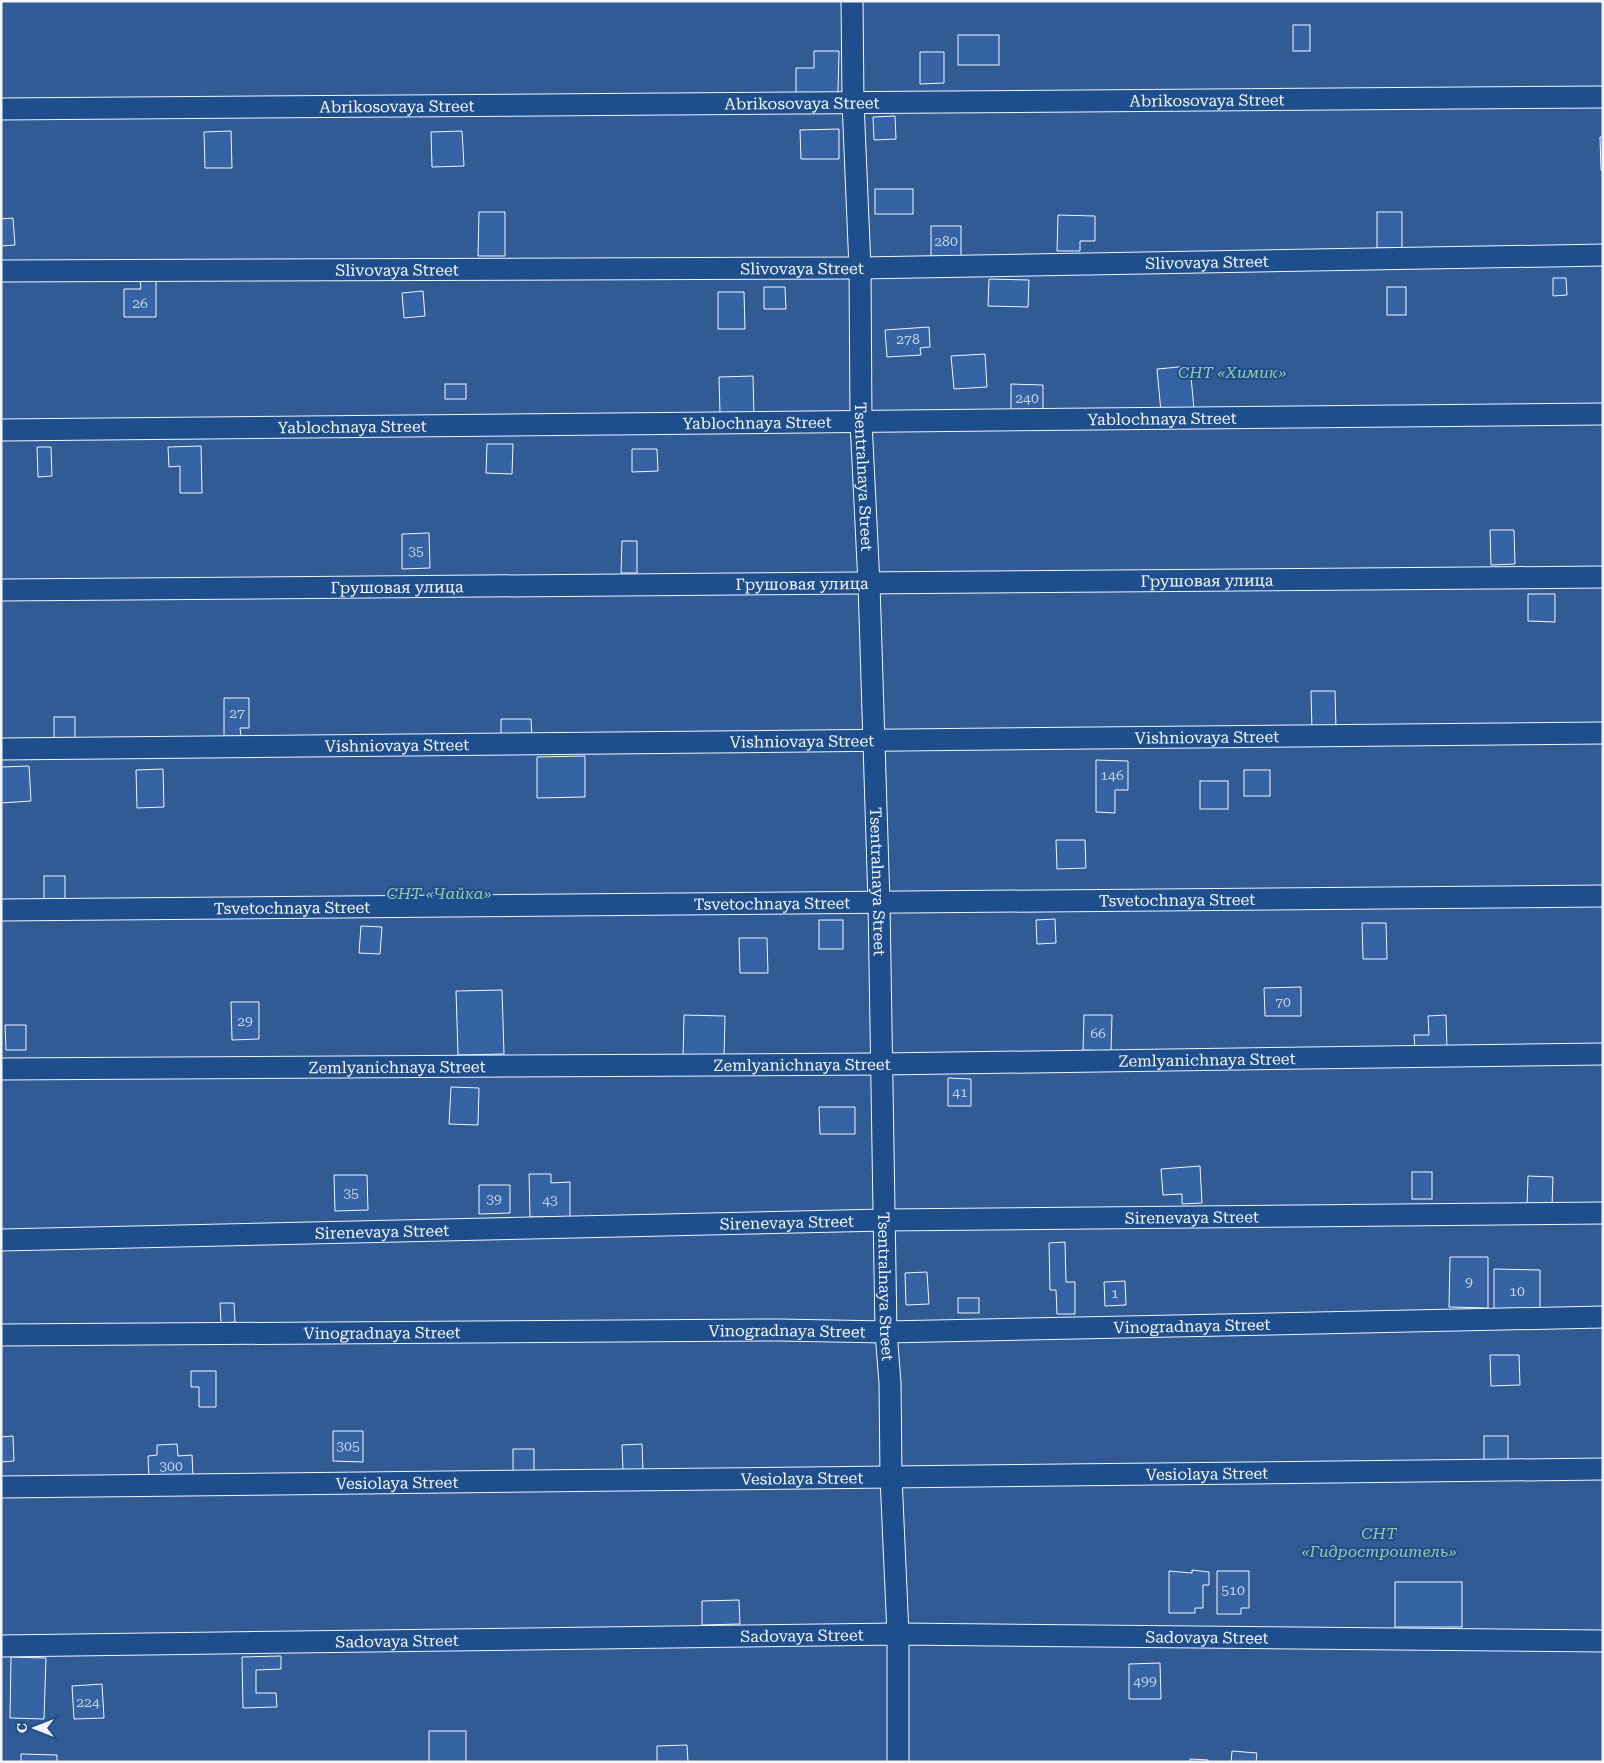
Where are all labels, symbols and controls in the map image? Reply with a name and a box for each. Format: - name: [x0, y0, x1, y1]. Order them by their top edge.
- street label: Abrikosovaya Street: [1129, 90, 1285, 110]
- street label: Abrikosovaya Street: [724, 93, 880, 113]
- street label: Abrikosovaya Street: [319, 96, 475, 116]
- house number: 280: [934, 233, 958, 249]
- street label: Slivovaya Street: [1145, 251, 1269, 273]
- street label: Slivovaya Street: [740, 258, 864, 278]
- street label: Slivovaya Street: [335, 260, 459, 279]
- house number: 26: [132, 295, 148, 311]
- house number: 278: [896, 331, 920, 347]
- park label: СНТ «Химик»: [1178, 363, 1286, 382]
- house number: 240: [1015, 390, 1039, 406]
- street label: Tsentralnaya Street: [851, 402, 877, 552]
- street label: Yablochnaya Street: [1087, 408, 1237, 429]
- street label: Yablochnaya Street: [682, 412, 832, 433]
- street label: Yablochnaya Street: [277, 416, 427, 437]
- house number: 35: [408, 543, 424, 559]
- street label: Грушовая улица: [1140, 570, 1274, 590]
- street label: Грушовая улица: [735, 573, 869, 594]
- street label: Грушовая улица: [330, 577, 464, 597]
- house number: 27: [229, 705, 245, 721]
- street label: Vishniovaya Street: [1135, 727, 1279, 747]
- street label: Vishniovaya Street: [730, 731, 874, 751]
- street label: Vishniovaya Street: [325, 735, 469, 755]
- house number: 146: [1100, 767, 1124, 783]
- street label: Tsentralnaya Street: [866, 807, 889, 956]
- park label: СНТ «Чайка»: [387, 884, 492, 903]
- street label: Tsvetochnaya Street: [1099, 890, 1255, 910]
- street label: Tsvetochnaya Street: [694, 893, 850, 913]
- street label: Tsvetochnaya Street: [214, 897, 370, 918]
- house number: 70: [1275, 994, 1291, 1010]
- house number: 29: [237, 1013, 253, 1029]
- house number: 66: [1090, 1025, 1106, 1041]
- street label: Zemlyanichnaya Street: [1118, 1049, 1296, 1070]
- street label: Zemlyanichnaya Street: [713, 1054, 891, 1074]
- street label: Zemlyanichnaya Street: [308, 1057, 486, 1077]
- house number: 41: [952, 1084, 968, 1100]
- house number: 35: [343, 1185, 359, 1201]
- house number: 39: [486, 1191, 502, 1207]
- house number: 43: [542, 1192, 558, 1208]
- street label: Sirenevaya Street: [1125, 1207, 1259, 1227]
- street label: Sirenevaya Street: [719, 1211, 854, 1233]
- street label: Tsentralnaya Street: [875, 1212, 898, 1362]
- street label: Sirenevaya Street: [315, 1220, 449, 1242]
- house number: 9: [1465, 1274, 1473, 1290]
- house number: 10: [1509, 1283, 1525, 1299]
- house number: 1: [1111, 1285, 1119, 1301]
- street label: Vinogradnaya Street: [1113, 1314, 1271, 1337]
- street label: Vinogradnaya Street: [708, 1320, 866, 1341]
- street label: Vinogradnaya Street: [303, 1323, 461, 1343]
- house number: 305: [336, 1438, 360, 1454]
- house number: 300: [159, 1458, 183, 1474]
- street label: Vesiolaya Street: [1145, 1463, 1268, 1484]
- street label: Vesiolaya Street: [740, 1468, 863, 1488]
- street label: Vesiolaya Street: [336, 1472, 458, 1493]
- park label: СНТ «Гидростроитель»: [1302, 1524, 1456, 1561]
- house number: 510: [1221, 1582, 1245, 1598]
- street label: Sadovaya Street: [740, 1625, 864, 1646]
- street label: Sadovaya Street: [1145, 1627, 1269, 1647]
- street label: Sadovaya Street: [335, 1630, 459, 1651]
- house number: 499: [1133, 1673, 1157, 1689]
- house number: 224: [76, 1694, 100, 1710]
- north arrow: [10, 1703, 60, 1753]
- text: С: [14, 1723, 30, 1733]

